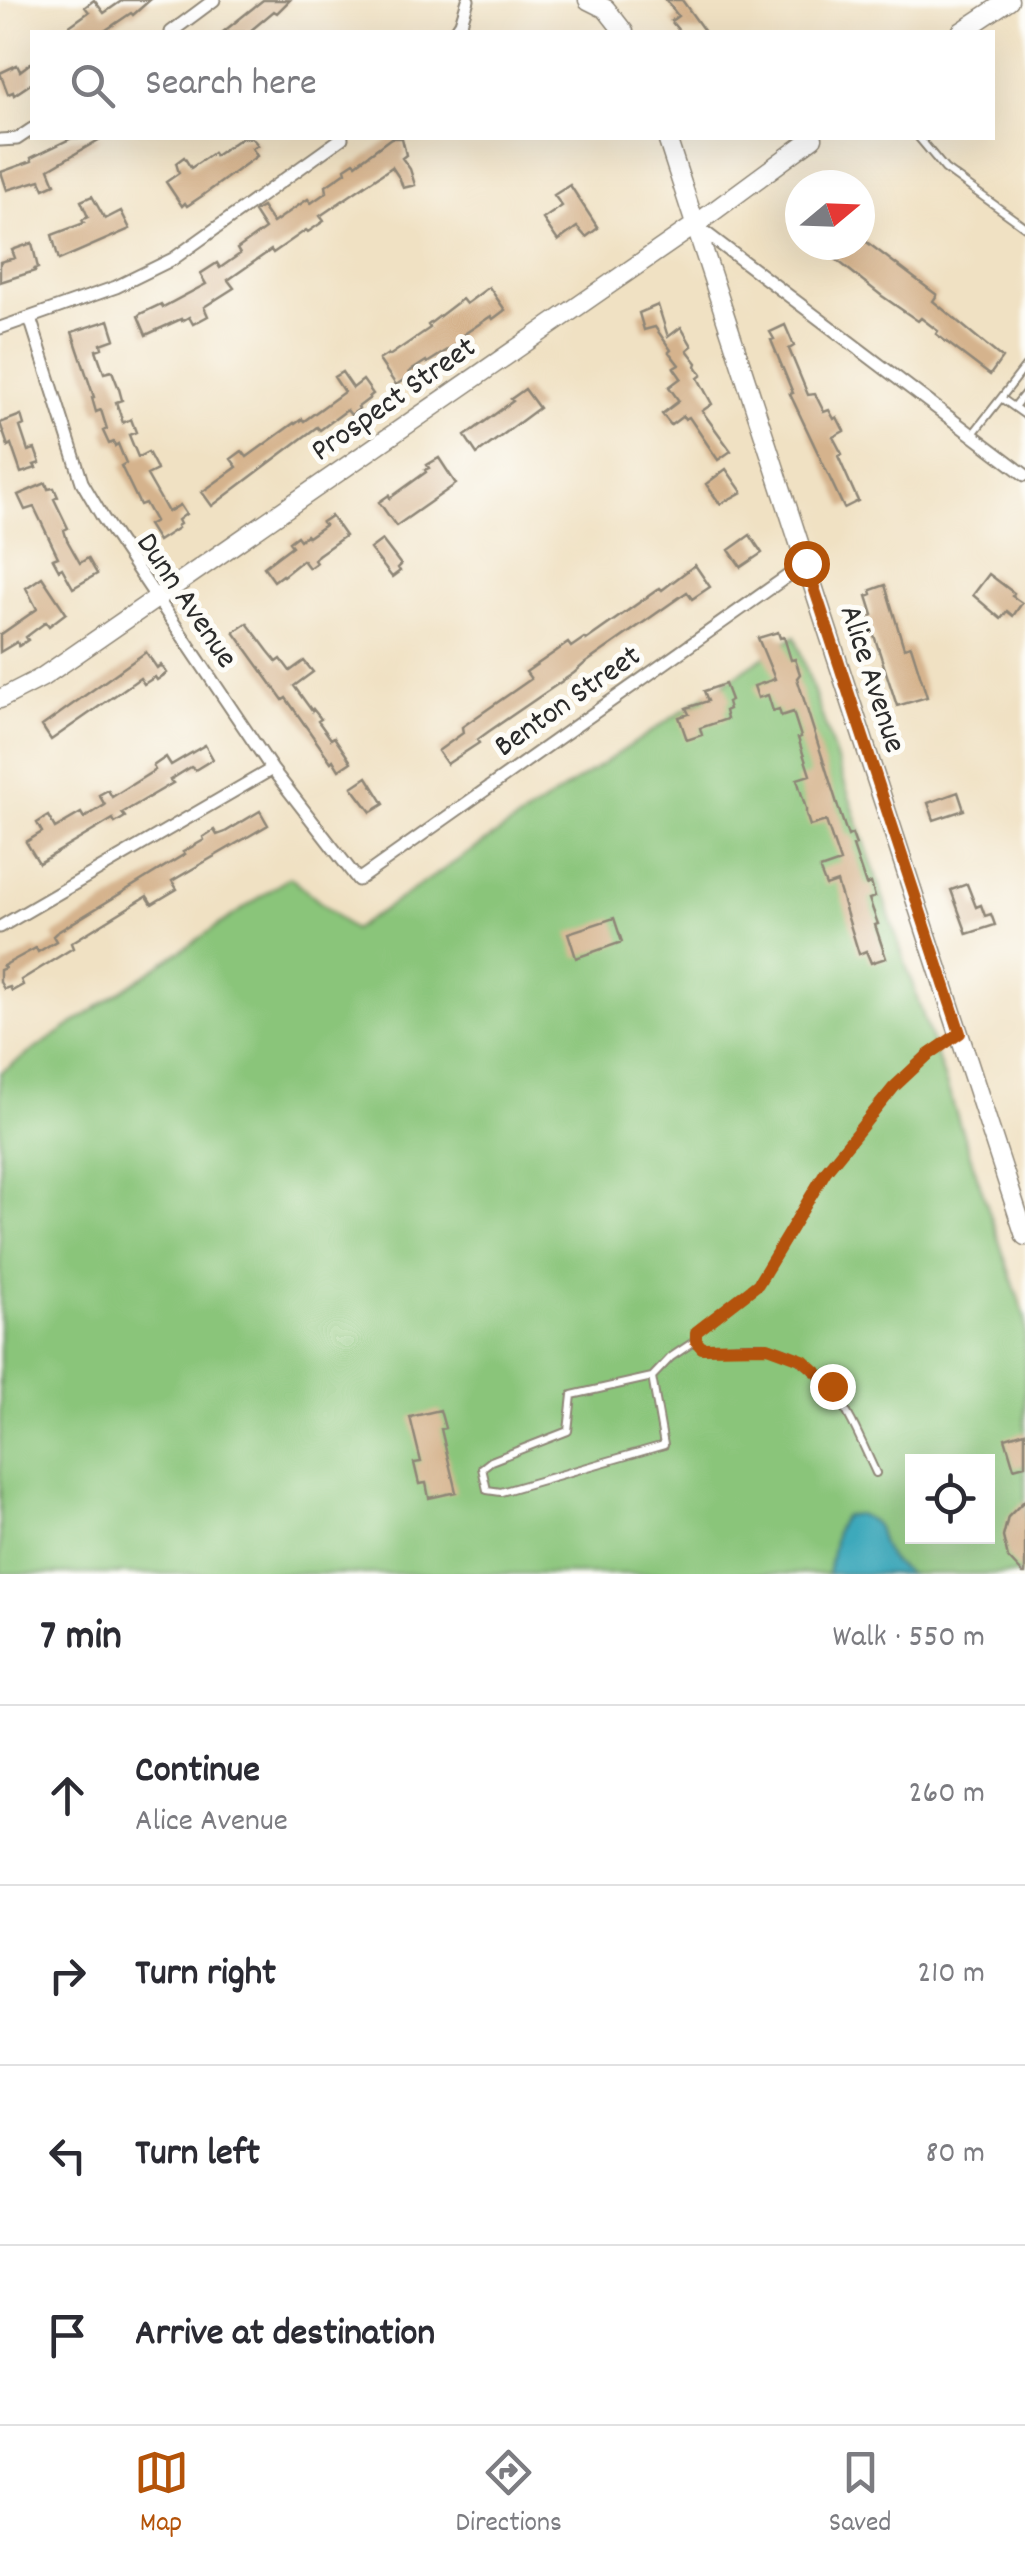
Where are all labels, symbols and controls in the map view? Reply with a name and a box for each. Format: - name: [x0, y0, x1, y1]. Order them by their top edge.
- search box: [30, 30, 995, 140]
- icon: search: [65, 58, 120, 113]
- text: Search here: [145, 58, 317, 113]
- north arrow: [785, 170, 875, 260]
- street label: Prospect Street: [303, 327, 487, 475]
- street label: Dunn Avenue: [123, 525, 247, 679]
- route start: [784, 541, 830, 587]
- street label: Alice Avenue: [825, 600, 916, 759]
- street label: Benton Street: [486, 635, 652, 771]
- route end: [810, 1364, 856, 1410]
- map controls: [905, 1454, 995, 1544]
- button: locate: [905, 1454, 995, 1544]
- text: 7 min: [40, 1609, 122, 1669]
- text: Walk · 550 m: [833, 1616, 985, 1662]
- text: Continue: [135, 1745, 260, 1800]
- icon: ahead: [40, 1768, 95, 1823]
- text: 260 m: [909, 1772, 985, 1818]
- text: Alice Avenue: [135, 1800, 288, 1846]
- icon: right: [40, 1948, 95, 2003]
- text: Turn right: [135, 1948, 276, 2003]
- text: 210 m: [917, 1952, 985, 1998]
- icon: left: [40, 2128, 95, 2183]
- text: Turn left: [135, 2128, 260, 2183]
- text: 80 m: [925, 2132, 985, 2178]
- icon: arrive: [40, 2308, 95, 2363]
- text: Arrive at destination: [135, 2308, 435, 2363]
- tab: Map: [134, 2445, 189, 2545]
- tab: Directions: [456, 2445, 562, 2545]
- tab: Saved: [829, 2445, 891, 2545]

